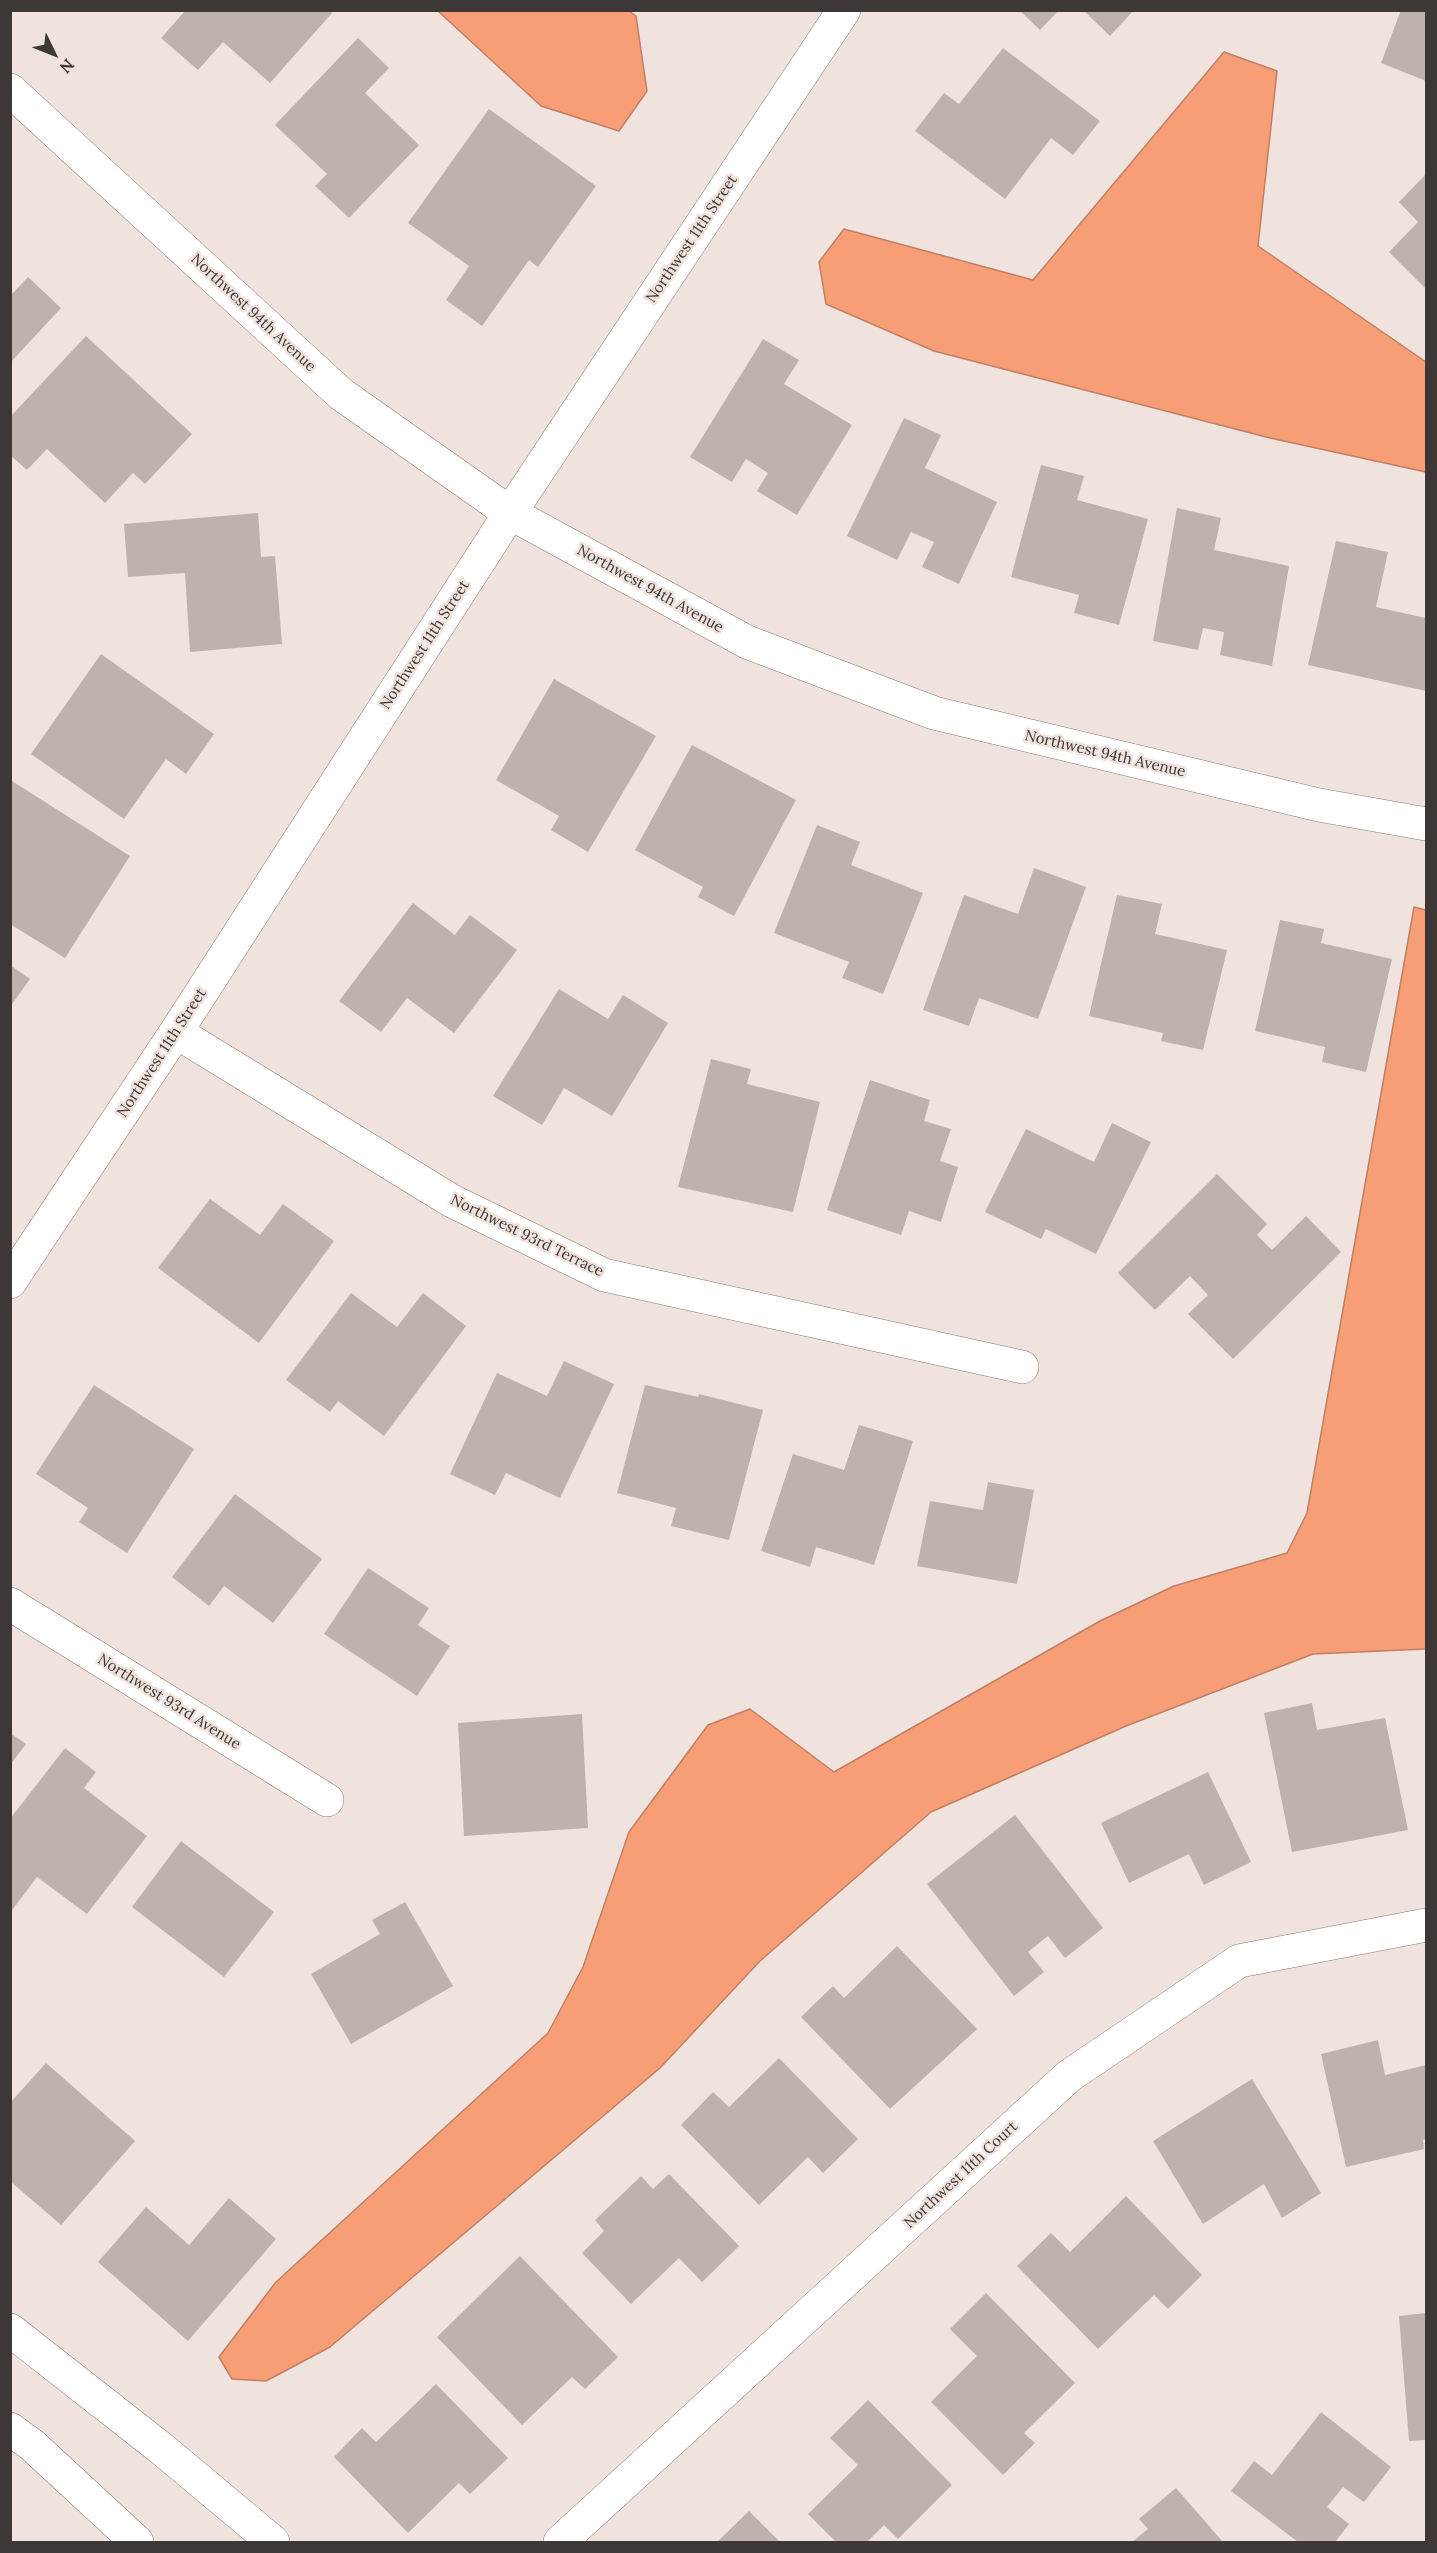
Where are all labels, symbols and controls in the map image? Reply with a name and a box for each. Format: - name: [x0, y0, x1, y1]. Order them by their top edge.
- north arrow: [24, 24, 84, 84]
- text: N: [56, 55, 79, 78]
- street label: Northwest 11th Street: [643, 172, 741, 306]
- street label: Northwest 94th Avenue: [187, 250, 319, 376]
- street label: Northwest 94th Avenue: [574, 541, 726, 637]
- street label: Northwest 11th Street: [377, 577, 473, 713]
- street label: Northwest 94th Avenue: [1023, 727, 1187, 781]
- street label: Northwest 11th Street: [114, 985, 210, 1121]
- street label: Northwest 93rd Terrace: [448, 1191, 606, 1281]
- street label: Northwest 93rd Avenue: [94, 1651, 244, 1753]
- street label: Northwest 11th Court: [901, 2118, 1021, 2232]

